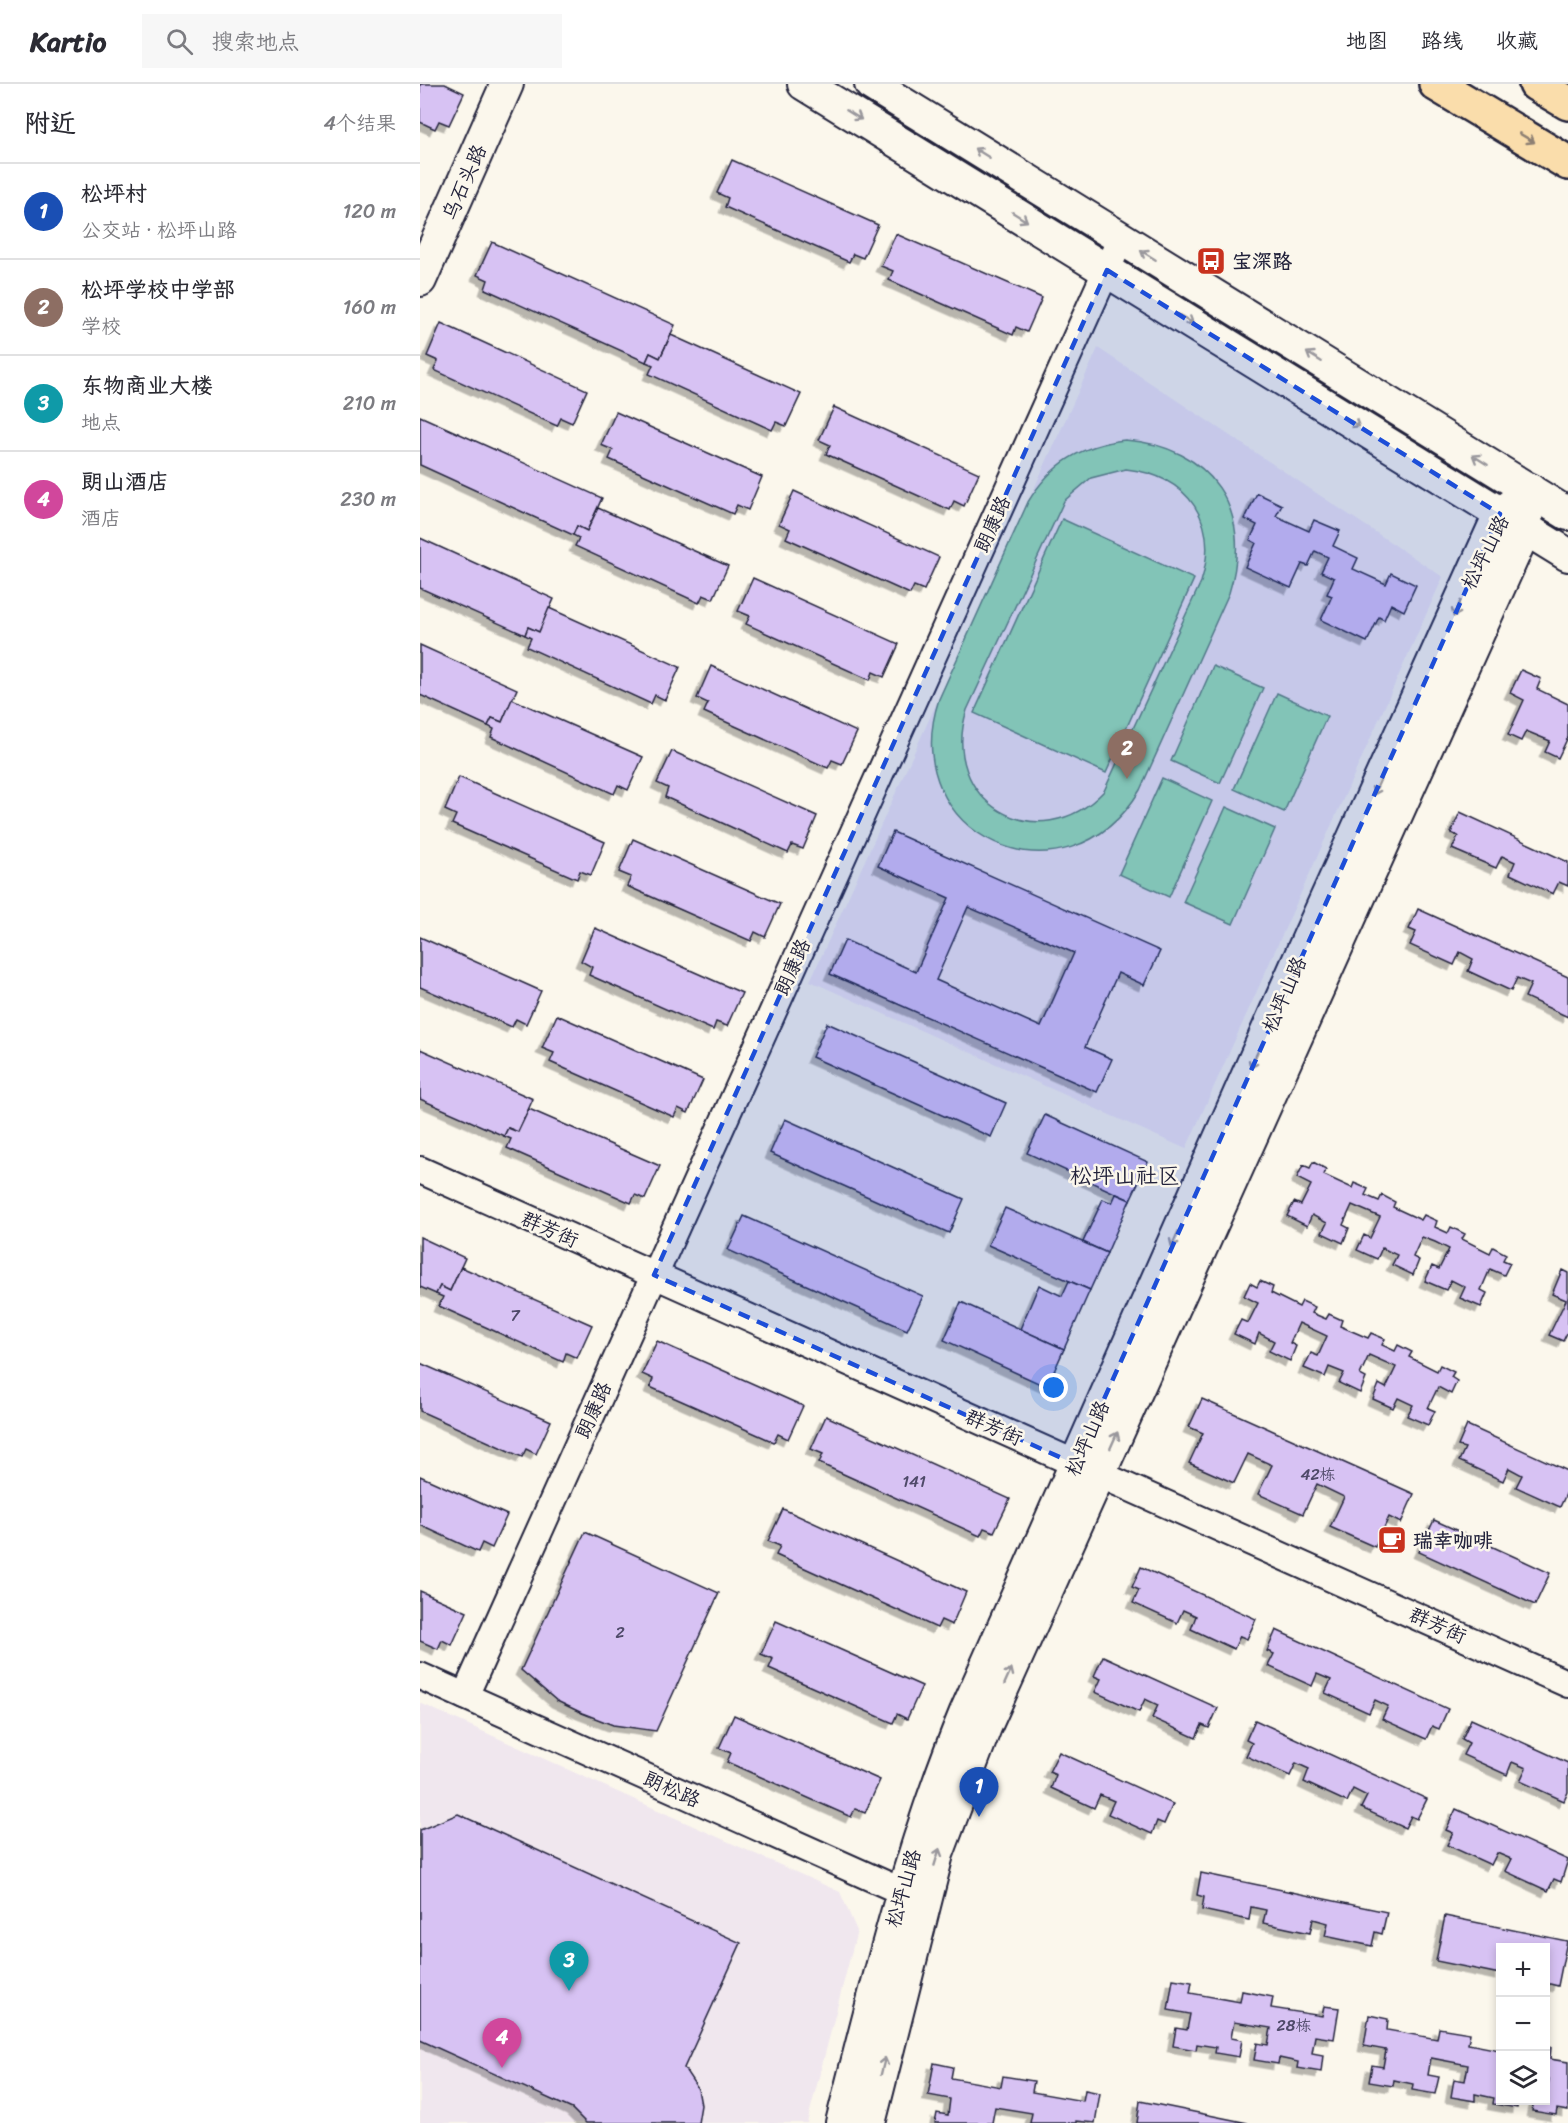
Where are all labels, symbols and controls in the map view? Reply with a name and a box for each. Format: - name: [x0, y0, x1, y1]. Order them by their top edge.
- search box: [142, 14, 562, 68]
- text: Kartio: [30, 17, 106, 66]
- text: 搜索地点: [211, 22, 299, 61]
- text: 地图: [1346, 22, 1388, 60]
- text: 路线: [1421, 22, 1463, 60]
- text: 收藏: [1496, 22, 1538, 60]
- icon: search: [163, 25, 196, 58]
- text: 附近: [24, 100, 76, 146]
- text: 4个结果: [324, 106, 396, 141]
- one-way arrow: [845, 109, 862, 121]
- one-way arrow: [1518, 133, 1535, 145]
- street label: 乌石头路: [432, 138, 497, 226]
- one-way arrow: [974, 146, 991, 158]
- text: 松坪村: [81, 174, 147, 213]
- text: 1: [39, 194, 48, 229]
- text: 120 m: [343, 194, 396, 229]
- one-way arrow: [1011, 212, 1028, 224]
- text: 公交站 · 松坪山路: [81, 213, 237, 248]
- place label: 宝深路: [1232, 244, 1292, 279]
- bus stop icon: 宝深路: [1195, 245, 1227, 277]
- one-way arrow: [1140, 249, 1157, 261]
- text: 松坪学校中学部: [81, 270, 235, 309]
- text: 2: [38, 290, 49, 325]
- text: 160 m: [343, 290, 396, 325]
- text: 学校: [81, 309, 121, 344]
- one-way arrow: [1177, 314, 1194, 326]
- one-way arrow: [1306, 351, 1323, 363]
- text: 东物商业大楼: [81, 366, 213, 405]
- text: 3: [38, 386, 49, 421]
- text: 210 m: [343, 386, 396, 421]
- text: 地点: [81, 405, 121, 440]
- one-way arrow: [1343, 416, 1360, 428]
- one-way arrow: [1472, 453, 1489, 465]
- text: 朗山酒店: [81, 462, 169, 501]
- text: 4: [37, 482, 50, 517]
- text: 230 m: [340, 482, 396, 517]
- street label: 朗康路: [964, 489, 1021, 559]
- text: 酒店: [81, 501, 121, 536]
- street label: 松坪山路: [1452, 508, 1520, 596]
- one-way arrow: [1451, 600, 1462, 618]
- pin: 2: [1108, 730, 1146, 779]
- one-way arrow: [1370, 777, 1382, 795]
- street label: 朗康路: [764, 932, 821, 1002]
- street label: 松坪山路: [1252, 950, 1317, 1038]
- one-way arrow: [1248, 1051, 1259, 1069]
- district label: 松坪山社区: [1070, 1156, 1180, 1195]
- street label: 群芳街: [515, 1201, 584, 1258]
- one-way arrow: [1169, 1229, 1180, 1247]
- house number: 7: [510, 1301, 520, 1330]
- your location: [1039, 1373, 1068, 1402]
- street label: 朗康路: [565, 1375, 622, 1445]
- street label: 松坪山路: [1055, 1394, 1120, 1482]
- street label: 群芳街: [959, 1399, 1028, 1456]
- one-way arrow: [1108, 1432, 1120, 1450]
- house number: 42栋: [1300, 1460, 1336, 1489]
- house number: 141: [902, 1467, 926, 1496]
- place label: 瑞幸咖啡: [1413, 1523, 1493, 1558]
- cafe icon: 瑞幸咖啡: [1376, 1524, 1408, 1556]
- street label: 群芳街: [1403, 1597, 1472, 1654]
- house number: 2: [615, 1618, 625, 1647]
- one-way arrow: [1003, 1667, 1014, 1685]
- street label: 朗松路: [637, 1761, 707, 1818]
- pin: 1: [960, 1768, 998, 1817]
- street label: 松坪山路: [876, 1844, 932, 1931]
- one-way arrow: [932, 1848, 943, 1867]
- pin: 3: [550, 1942, 588, 1991]
- map controls: [1496, 1943, 1550, 2105]
- button: +: [1496, 1943, 1550, 1997]
- button: −: [1496, 1997, 1550, 2051]
- house number: 28栋: [1277, 2011, 1311, 2040]
- pin: 4: [482, 2018, 521, 2068]
- button: layers: [1496, 2051, 1550, 2105]
- one-way arrow: [878, 2057, 890, 2076]

